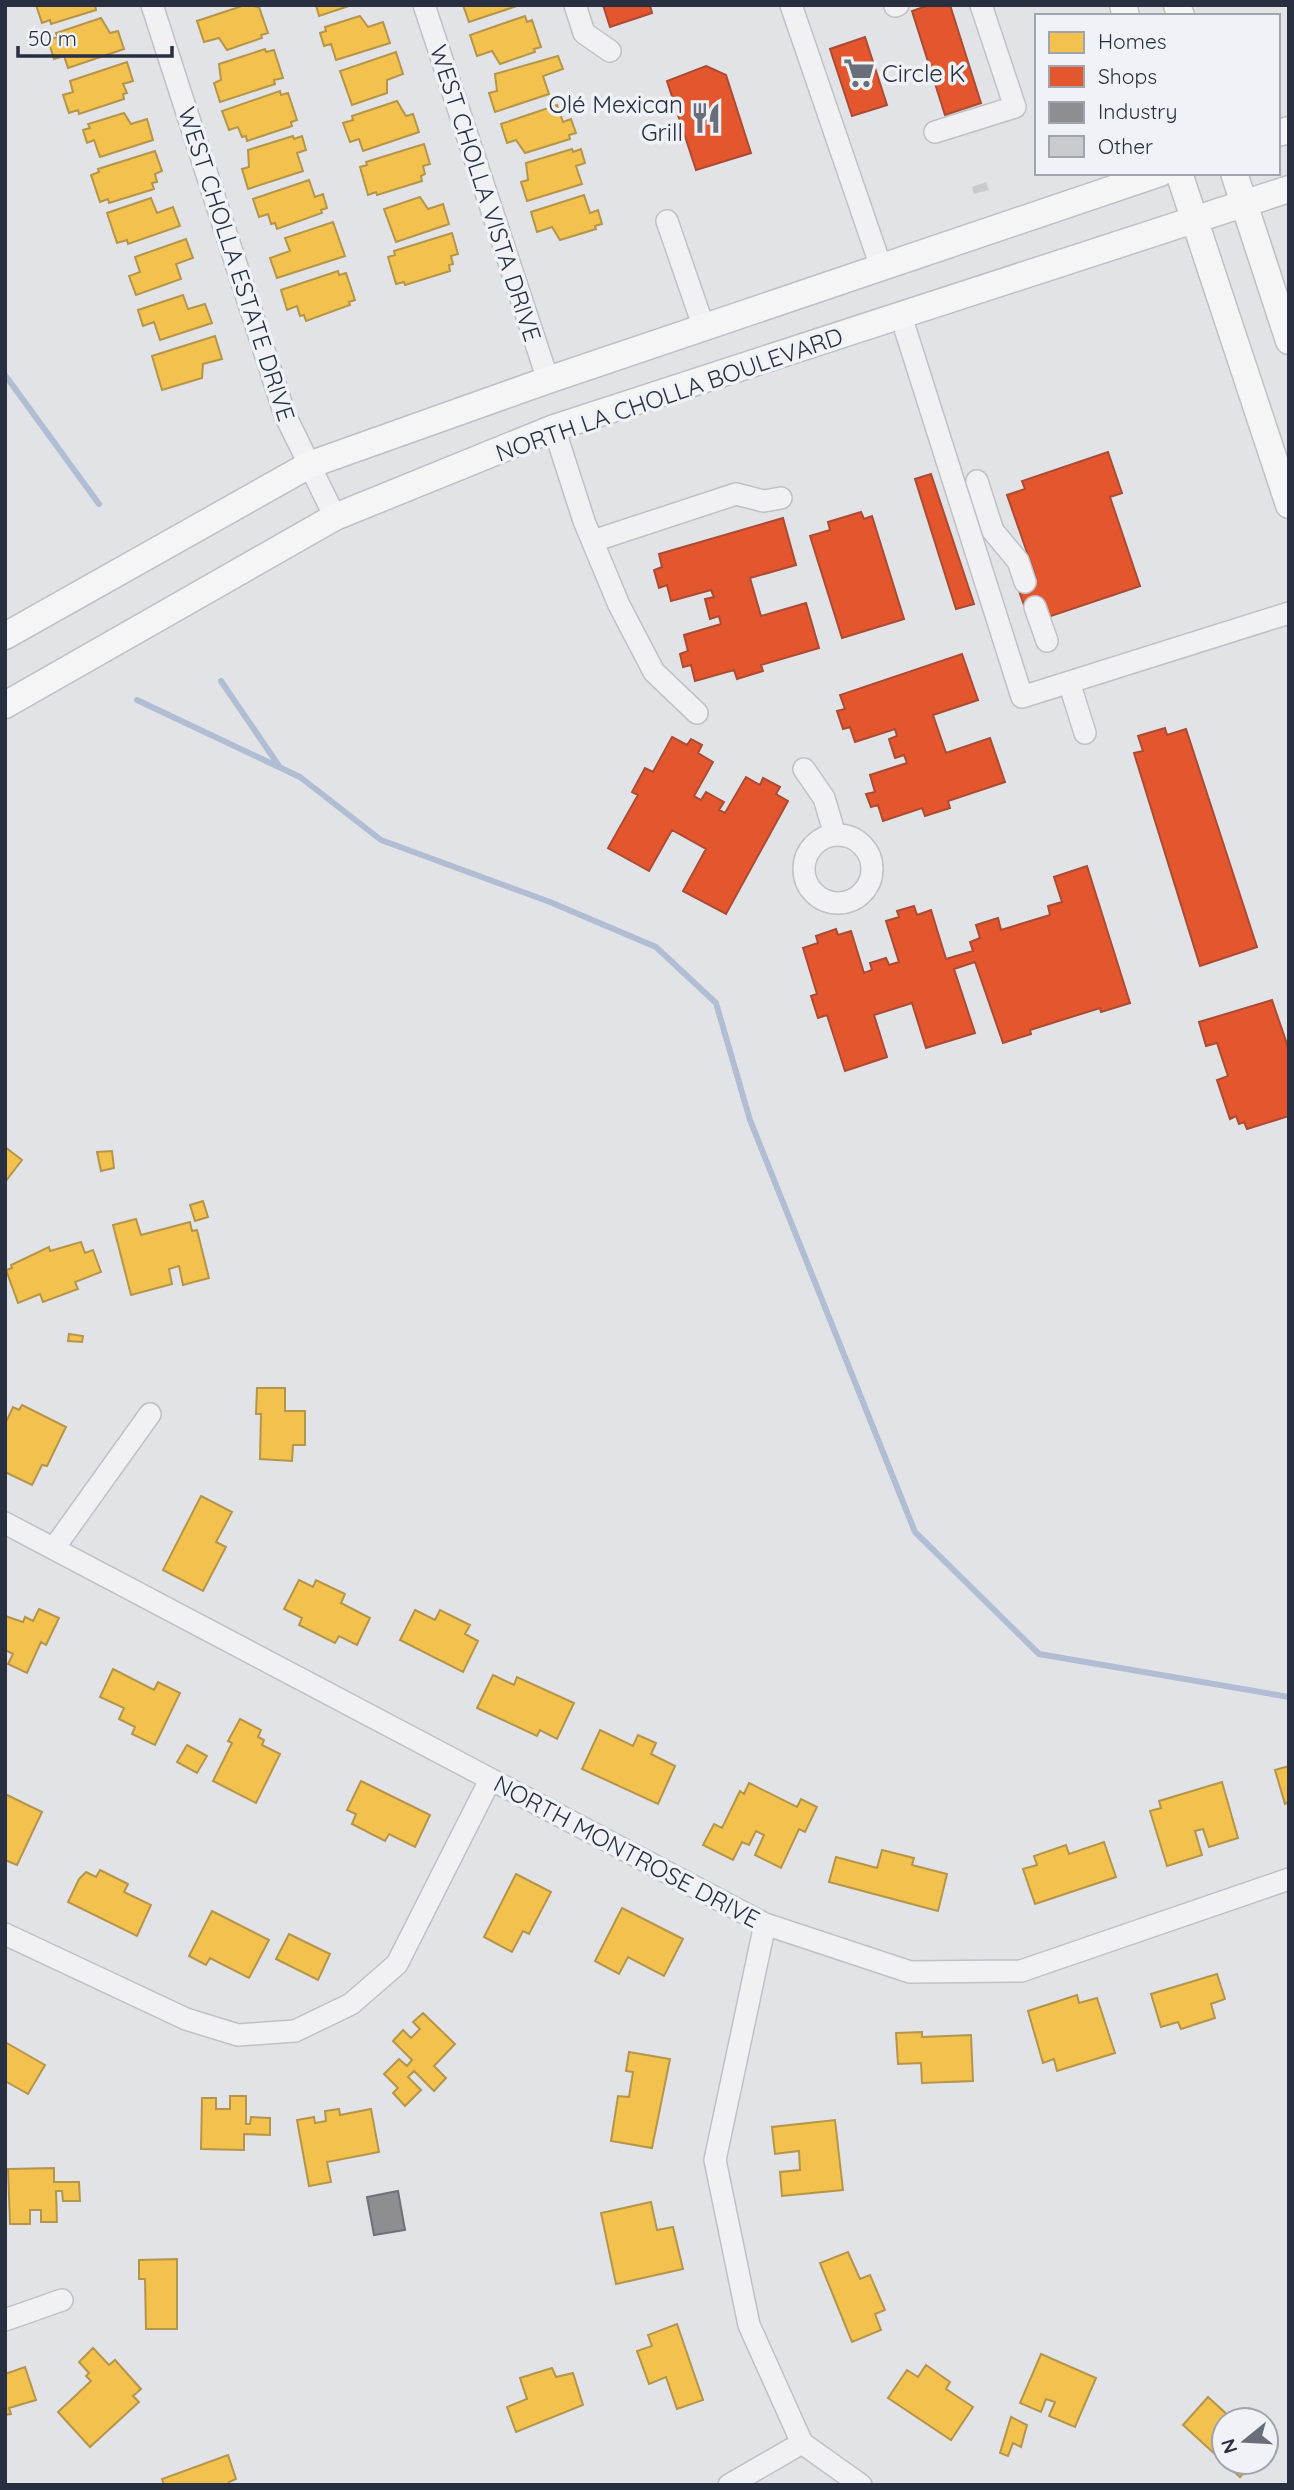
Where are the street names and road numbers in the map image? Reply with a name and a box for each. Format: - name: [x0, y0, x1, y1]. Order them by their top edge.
- street label: WEST CHOLLA VISTA DRIVE: [424, 41, 548, 345]
- street label: WEST CHOLLA ESTATE DRIVE: [172, 103, 302, 425]
- street label: NORTH LA CHOLLA BOULEVARD: [491, 320, 847, 468]
- street label: NORTH MONTROSE DRIVE: [489, 1768, 765, 1934]

